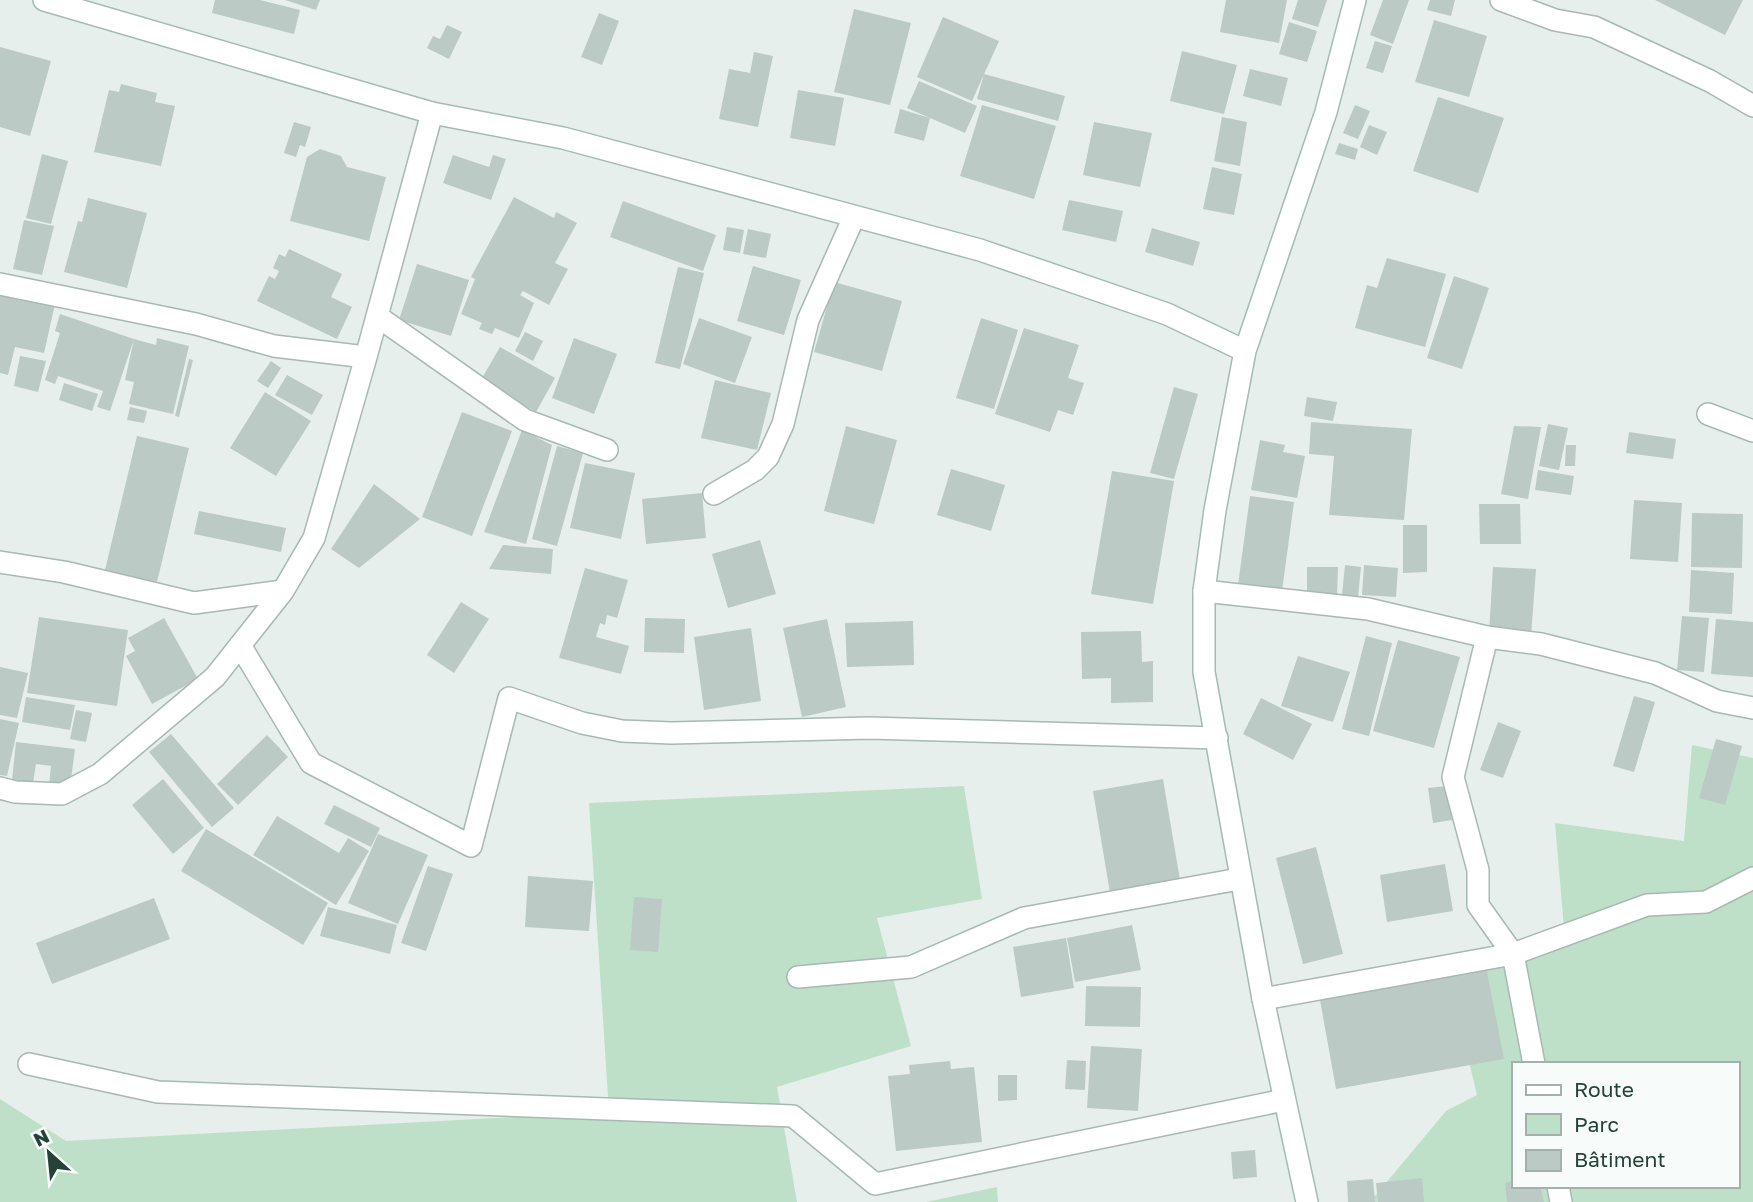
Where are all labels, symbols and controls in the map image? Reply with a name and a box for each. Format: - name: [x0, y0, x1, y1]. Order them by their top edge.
- legend: [1512, 1062, 1739, 1188]
- text: Route: [1574, 1076, 1634, 1102]
- text: Parc: [1574, 1111, 1619, 1137]
- north arrow: [14, 1118, 84, 1188]
- text: N: [29, 1124, 53, 1151]
- text: Bâtiment: [1574, 1146, 1666, 1172]

